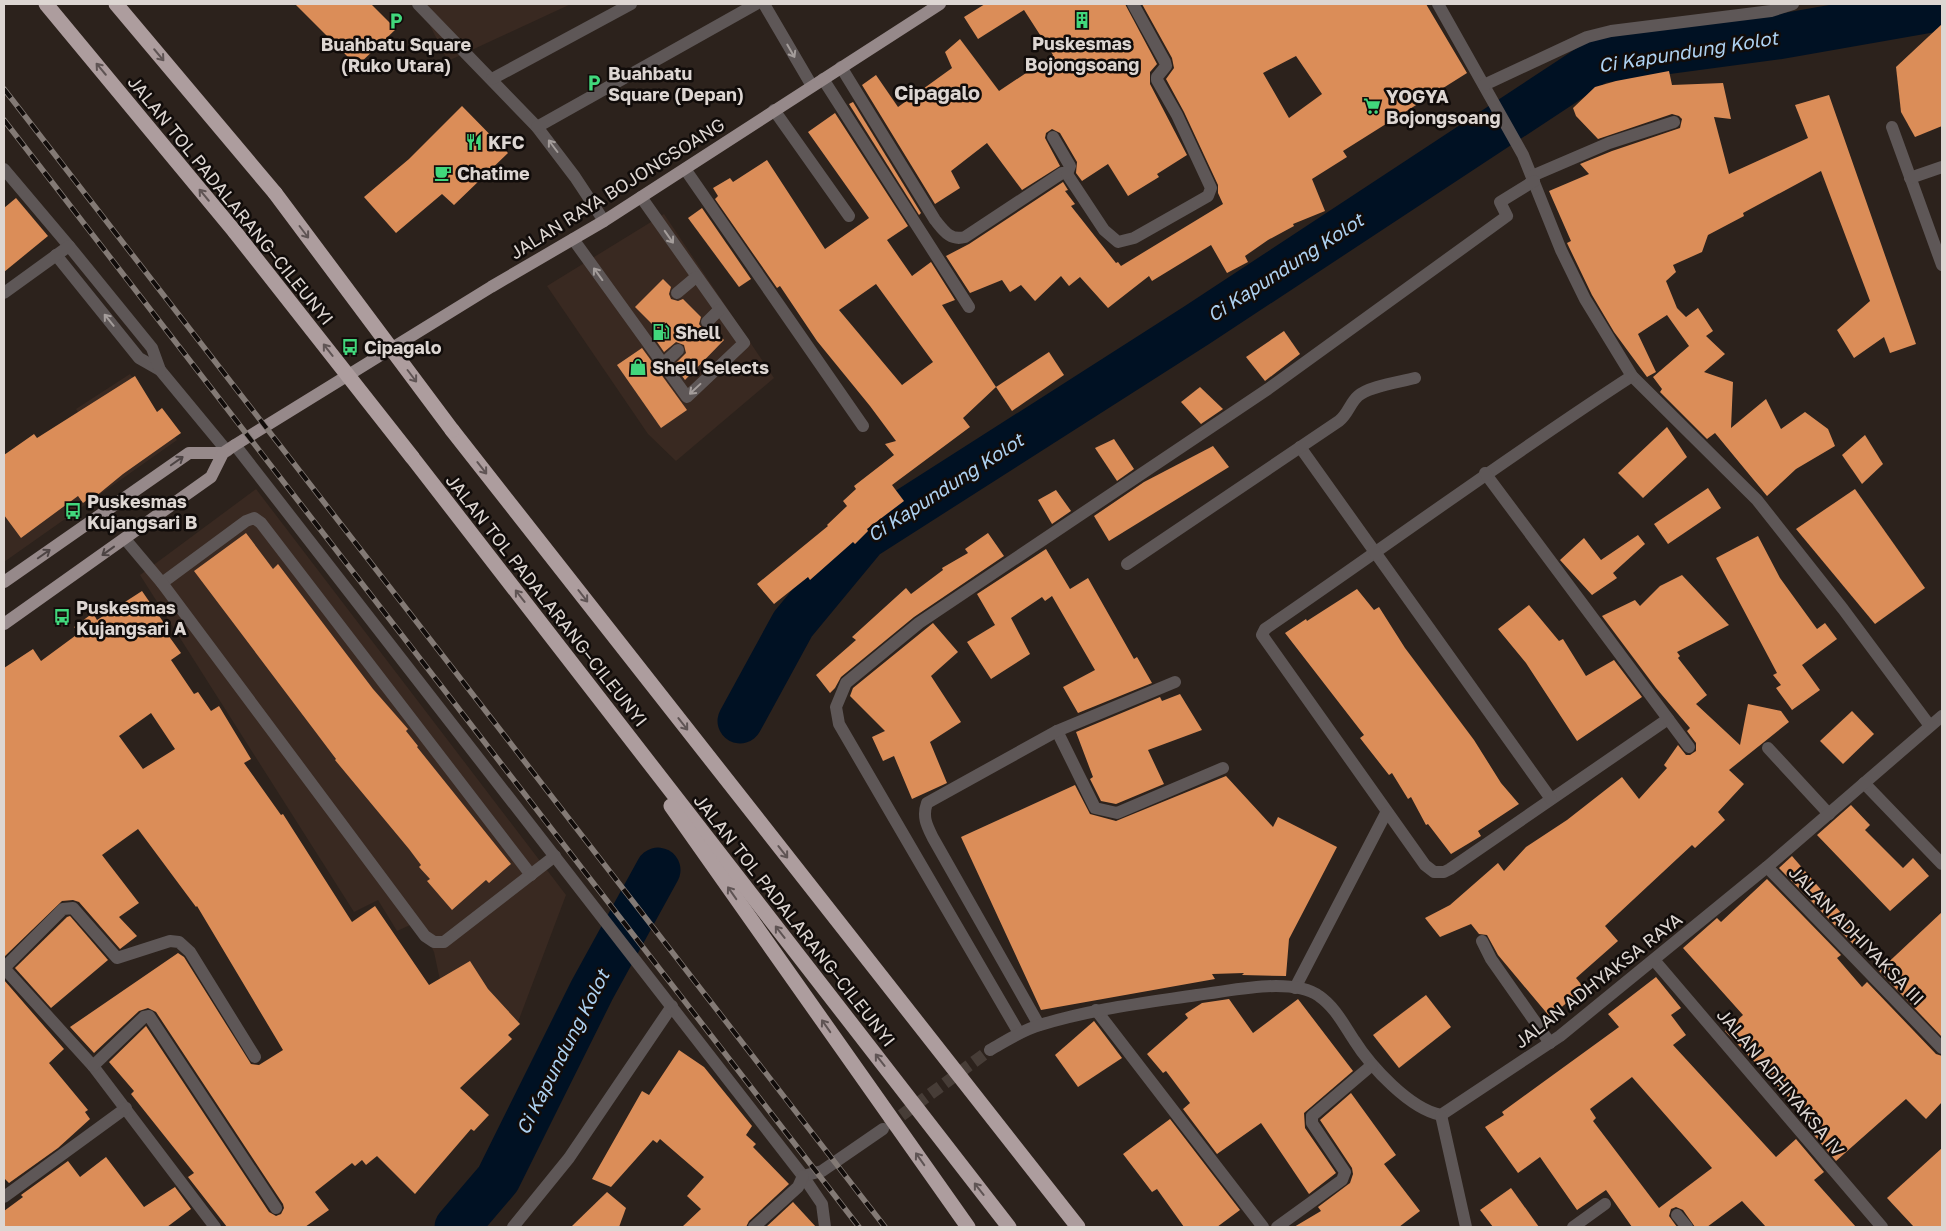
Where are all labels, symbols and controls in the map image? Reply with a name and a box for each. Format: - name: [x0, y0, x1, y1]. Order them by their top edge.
- building icon: Puskesmas Bojongsoang: [1072, 10, 1092, 30]
- parking icon: Buahbatu Square (Ruko Utara): [386, 11, 406, 31]
- water label: Ci Kapundung Kolot: [1597, 25, 1782, 77]
- place label: Puskesmas Bojongsoang: [1025, 32, 1139, 75]
- place label: Buahbatu Square (Ruko Utara): [321, 33, 472, 76]
- one-way arrow: [787, 43, 797, 57]
- one-way arrow: [153, 48, 164, 61]
- place label: Buahbatu Square (Depan): [608, 62, 744, 105]
- one-way arrow: [95, 63, 106, 76]
- street label: JALAN TOL PADALARANG–CILEUNYI: [124, 71, 338, 329]
- parking icon: Buahbatu Square (Depan): [584, 73, 604, 93]
- district label: Cipagalo: [894, 80, 980, 104]
- place label: YOGYA Bojongsoang: [1386, 85, 1500, 128]
- supermarket icon: YOGYA Bojongsoang: [1362, 96, 1382, 116]
- street label: JALAN RAYA BOJONGSOANG: [505, 113, 729, 263]
- place label: KFC: [488, 131, 525, 153]
- restaurant icon: KFC: [464, 132, 484, 152]
- one-way arrow: [547, 140, 558, 153]
- place label: Chatime: [457, 162, 530, 184]
- cafe icon: Chatime: [433, 163, 453, 183]
- one-way arrow: [198, 188, 210, 201]
- water label: Ci Kapundung Kolot: [1203, 207, 1369, 326]
- one-way arrow: [299, 225, 309, 239]
- one-way arrow: [664, 230, 674, 244]
- one-way arrow: [593, 267, 604, 281]
- one-way arrow: [103, 314, 114, 327]
- place label: Shell: [675, 321, 721, 343]
- fuel station icon: Shell: [651, 322, 671, 342]
- place label: Cipagalo: [364, 336, 442, 358]
- bus stop icon: Cipagalo: [340, 337, 360, 357]
- one-way arrow: [322, 344, 333, 357]
- place label: Shell Selects: [652, 356, 769, 378]
- shop icon: Shell Selects: [628, 357, 648, 377]
- one-way arrow: [407, 369, 417, 383]
- one-way arrow: [688, 384, 701, 395]
- water label: Ci Kapundung Kolot: [863, 427, 1029, 546]
- one-way arrow: [170, 456, 184, 466]
- one-way arrow: [477, 462, 488, 475]
- street label: JALAN TOL PADALARANG–CILEUNYI: [442, 469, 652, 731]
- place label: Puskesmas Kujangsari B: [87, 490, 198, 533]
- bus stop icon: Puskesmas Kujangsari B: [63, 501, 83, 521]
- one-way arrow: [101, 546, 115, 556]
- one-way arrow: [37, 549, 51, 559]
- one-way arrow: [515, 589, 525, 603]
- one-way arrow: [577, 589, 588, 602]
- place label: Puskesmas Kujangsari A: [76, 596, 187, 639]
- bus stop icon: Puskesmas Kujangsari A: [52, 607, 72, 627]
- one-way arrow: [678, 717, 688, 731]
- street label: JALAN TOL PADALARANG–CILEUNYI: [690, 789, 900, 1051]
- one-way arrow: [778, 845, 789, 858]
- street label: JALAN ADHIYAKSA III: [1785, 861, 1929, 1009]
- one-way arrow: [727, 886, 737, 900]
- street label: JALAN ADHYAKSA RAYA: [1510, 908, 1686, 1052]
- one-way arrow: [775, 926, 786, 939]
- water label: Ci Kapundung Kolot: [511, 964, 615, 1138]
- street label: JALAN ADHIYAKSA IV: [1713, 1004, 1849, 1160]
- one-way arrow: [821, 1019, 831, 1033]
- one-way arrow: [874, 1054, 885, 1067]
- one-way arrow: [915, 1152, 925, 1166]
- one-way arrow: [974, 1183, 985, 1196]

